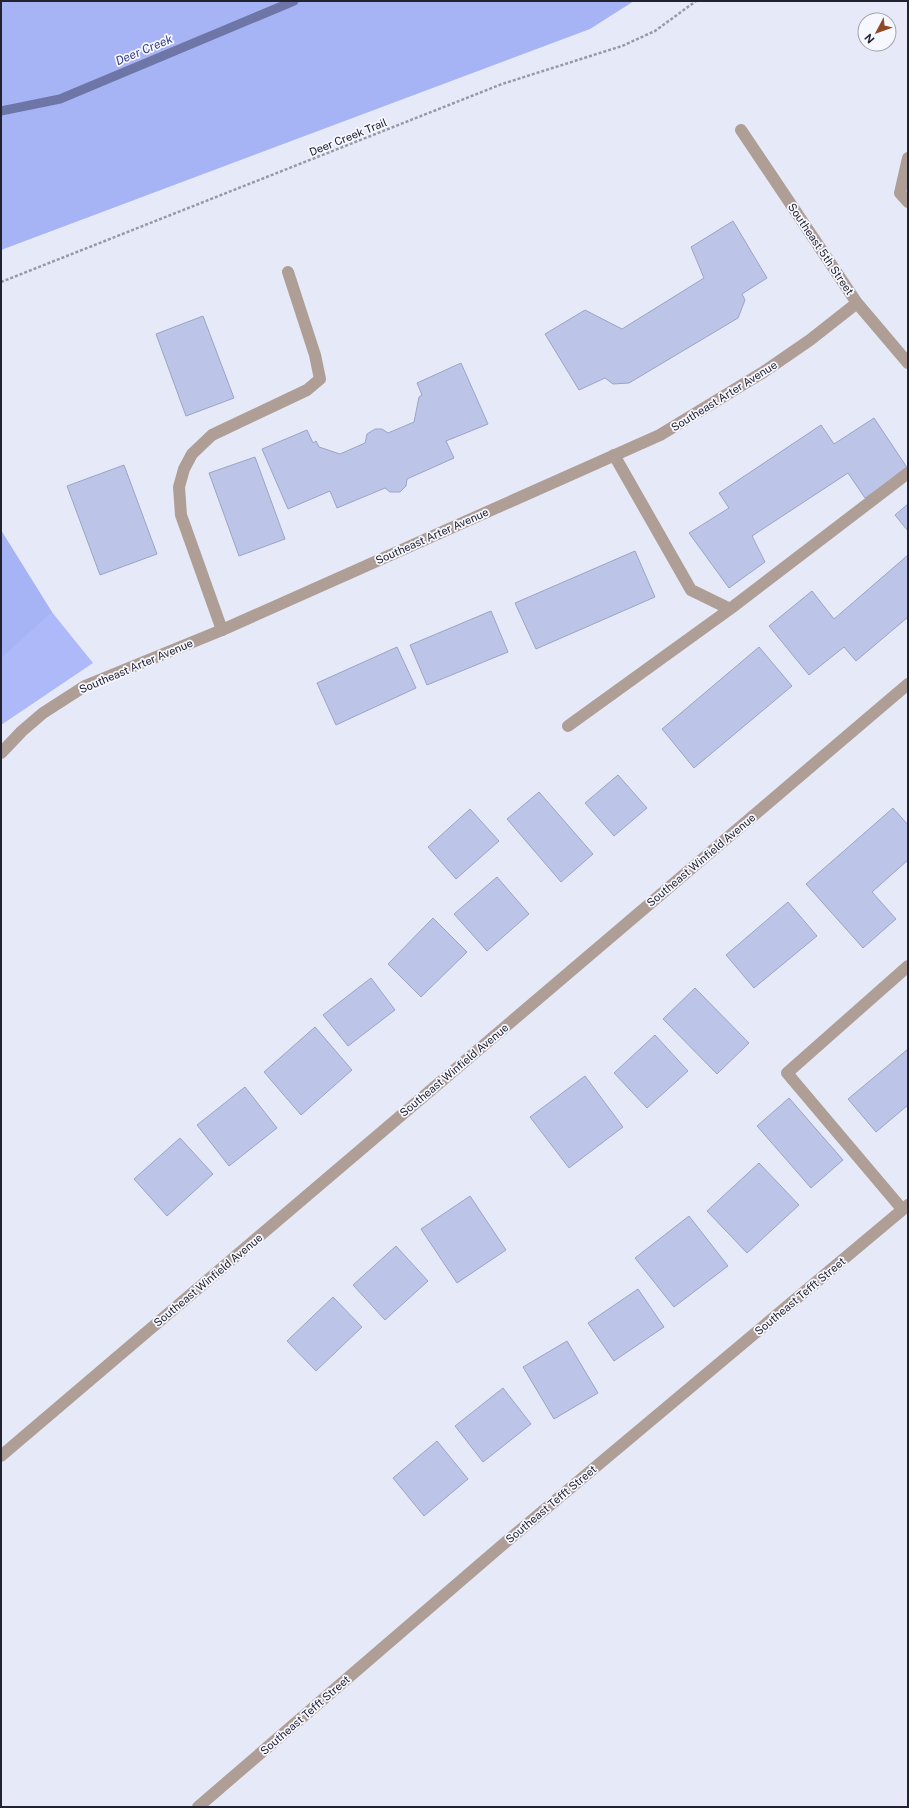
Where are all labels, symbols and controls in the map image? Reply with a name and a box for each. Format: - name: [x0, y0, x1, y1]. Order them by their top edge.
- north arrow: [857, 12, 897, 52]
- text: N: [862, 31, 877, 46]
- water label: Deer Creek: [113, 32, 175, 68]
- street label: Deer Creek Trail: [307, 116, 389, 158]
- street label: Southeast 5th Street: [786, 201, 856, 297]
- street label: Southeast Arter Avenue: [669, 359, 779, 433]
- street label: Southeast Arter Avenue: [374, 506, 490, 566]
- street label: Southeast Arter Avenue: [77, 637, 195, 695]
- street label: Southeast Winfield Avenue: [644, 811, 758, 909]
- street label: Southeast Winfield Avenue: [397, 1021, 511, 1119]
- street label: Southeast Winfield Avenue: [151, 1231, 265, 1329]
- street label: Southeast Tefft Street: [752, 1255, 848, 1337]
- street label: Southeast Tefft Street: [503, 1463, 599, 1545]
- street label: Southeast Tefft Street: [258, 1673, 352, 1757]

